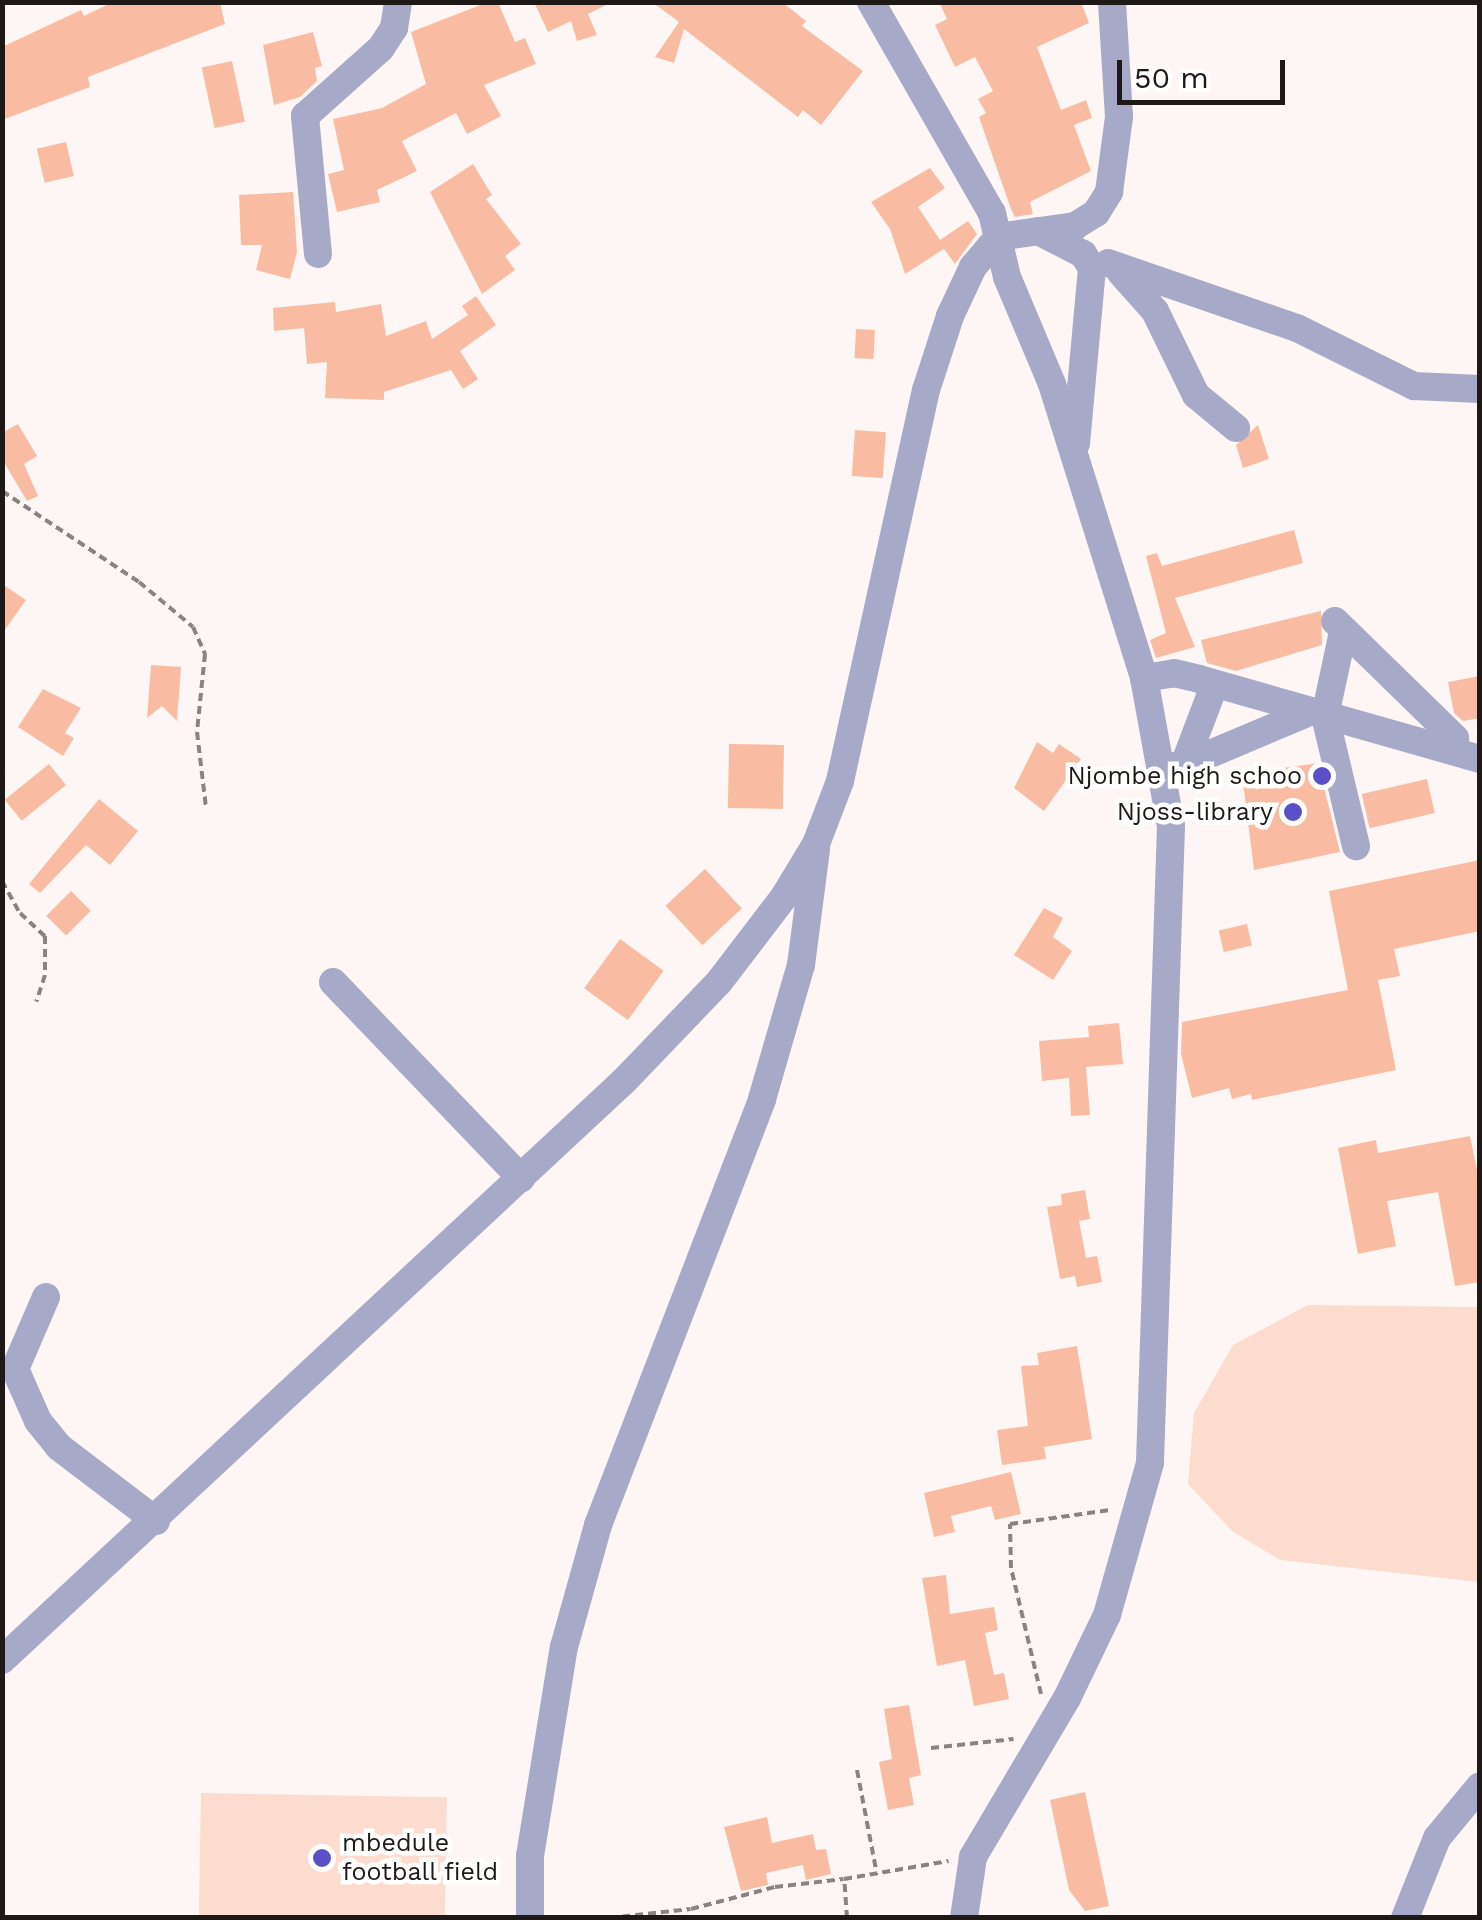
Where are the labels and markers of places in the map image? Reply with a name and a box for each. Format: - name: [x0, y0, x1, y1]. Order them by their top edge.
- place label: Njombe high schoo: [1067, 761, 1302, 791]
- marker: Njombe high schoo: [1311, 765, 1333, 787]
- place label: Njoss-library: [1117, 797, 1273, 827]
- marker: Njoss-library: [1282, 801, 1304, 823]
- place label: mbedule football field: [342, 1829, 500, 1888]
- marker: mbedule football field: [311, 1847, 333, 1869]

